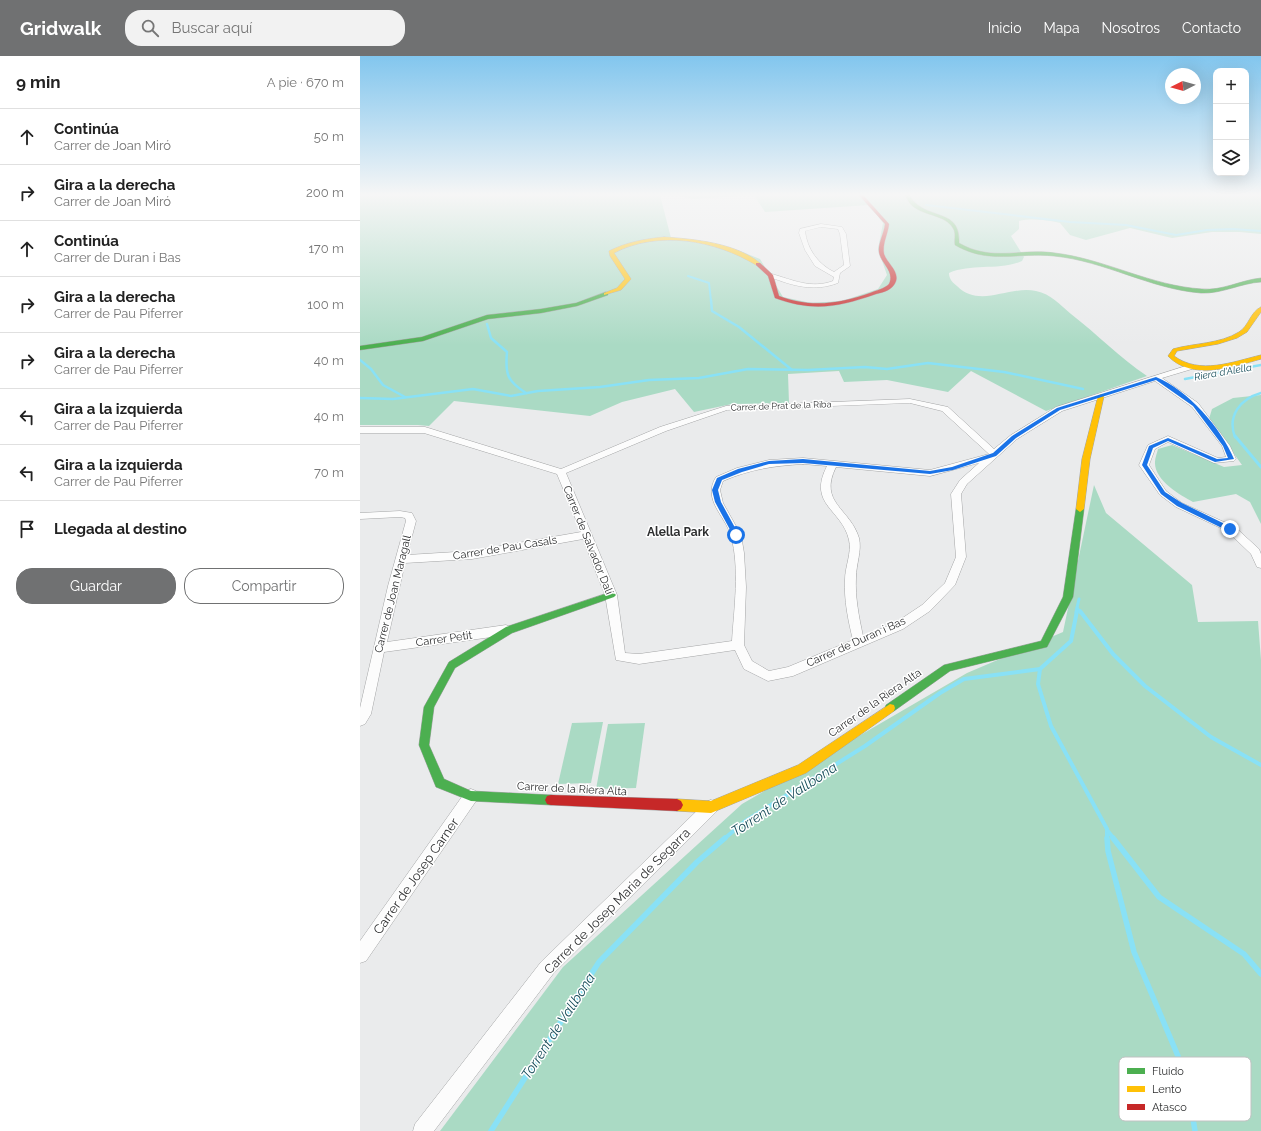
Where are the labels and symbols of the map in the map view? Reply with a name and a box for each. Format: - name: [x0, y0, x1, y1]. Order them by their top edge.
- north arrow: [1165, 68, 1201, 104]
- water label: Riera d'Alella: [1193, 362, 1253, 382]
- street label: Carrer de Prat de la Riba: [730, 399, 832, 413]
- street label: Carrer de Salvador Dalí: [560, 484, 616, 597]
- route end: [1221, 520, 1239, 538]
- district label: Alella Park: [647, 525, 709, 539]
- route start: [727, 526, 745, 544]
- street label: Carrer de Pau Casals: [452, 533, 558, 563]
- street label: Carrer de Joan Maragall: [372, 534, 414, 654]
- street label: Carrer de Duran i Bas: [804, 614, 908, 670]
- street label: Carrer Petit: [415, 629, 473, 649]
- street label: Carrer de la Riera Alta: [826, 666, 924, 740]
- water label: Torrent de Vallbona: [728, 759, 840, 839]
- street label: Carrer de la Riera Alta: [517, 780, 627, 798]
- street label: Carrer de Josep Carner: [370, 815, 462, 937]
- street label: Carrer de Josep Maria de Segarra: [541, 825, 693, 977]
- water label: Torrent de Vallbona: [518, 970, 598, 1082]
- legend: [1119, 1057, 1251, 1121]
- text: Fluido: [1152, 1065, 1184, 1078]
- text: Lento: [1152, 1083, 1182, 1096]
- text: Atasco: [1152, 1101, 1187, 1114]

